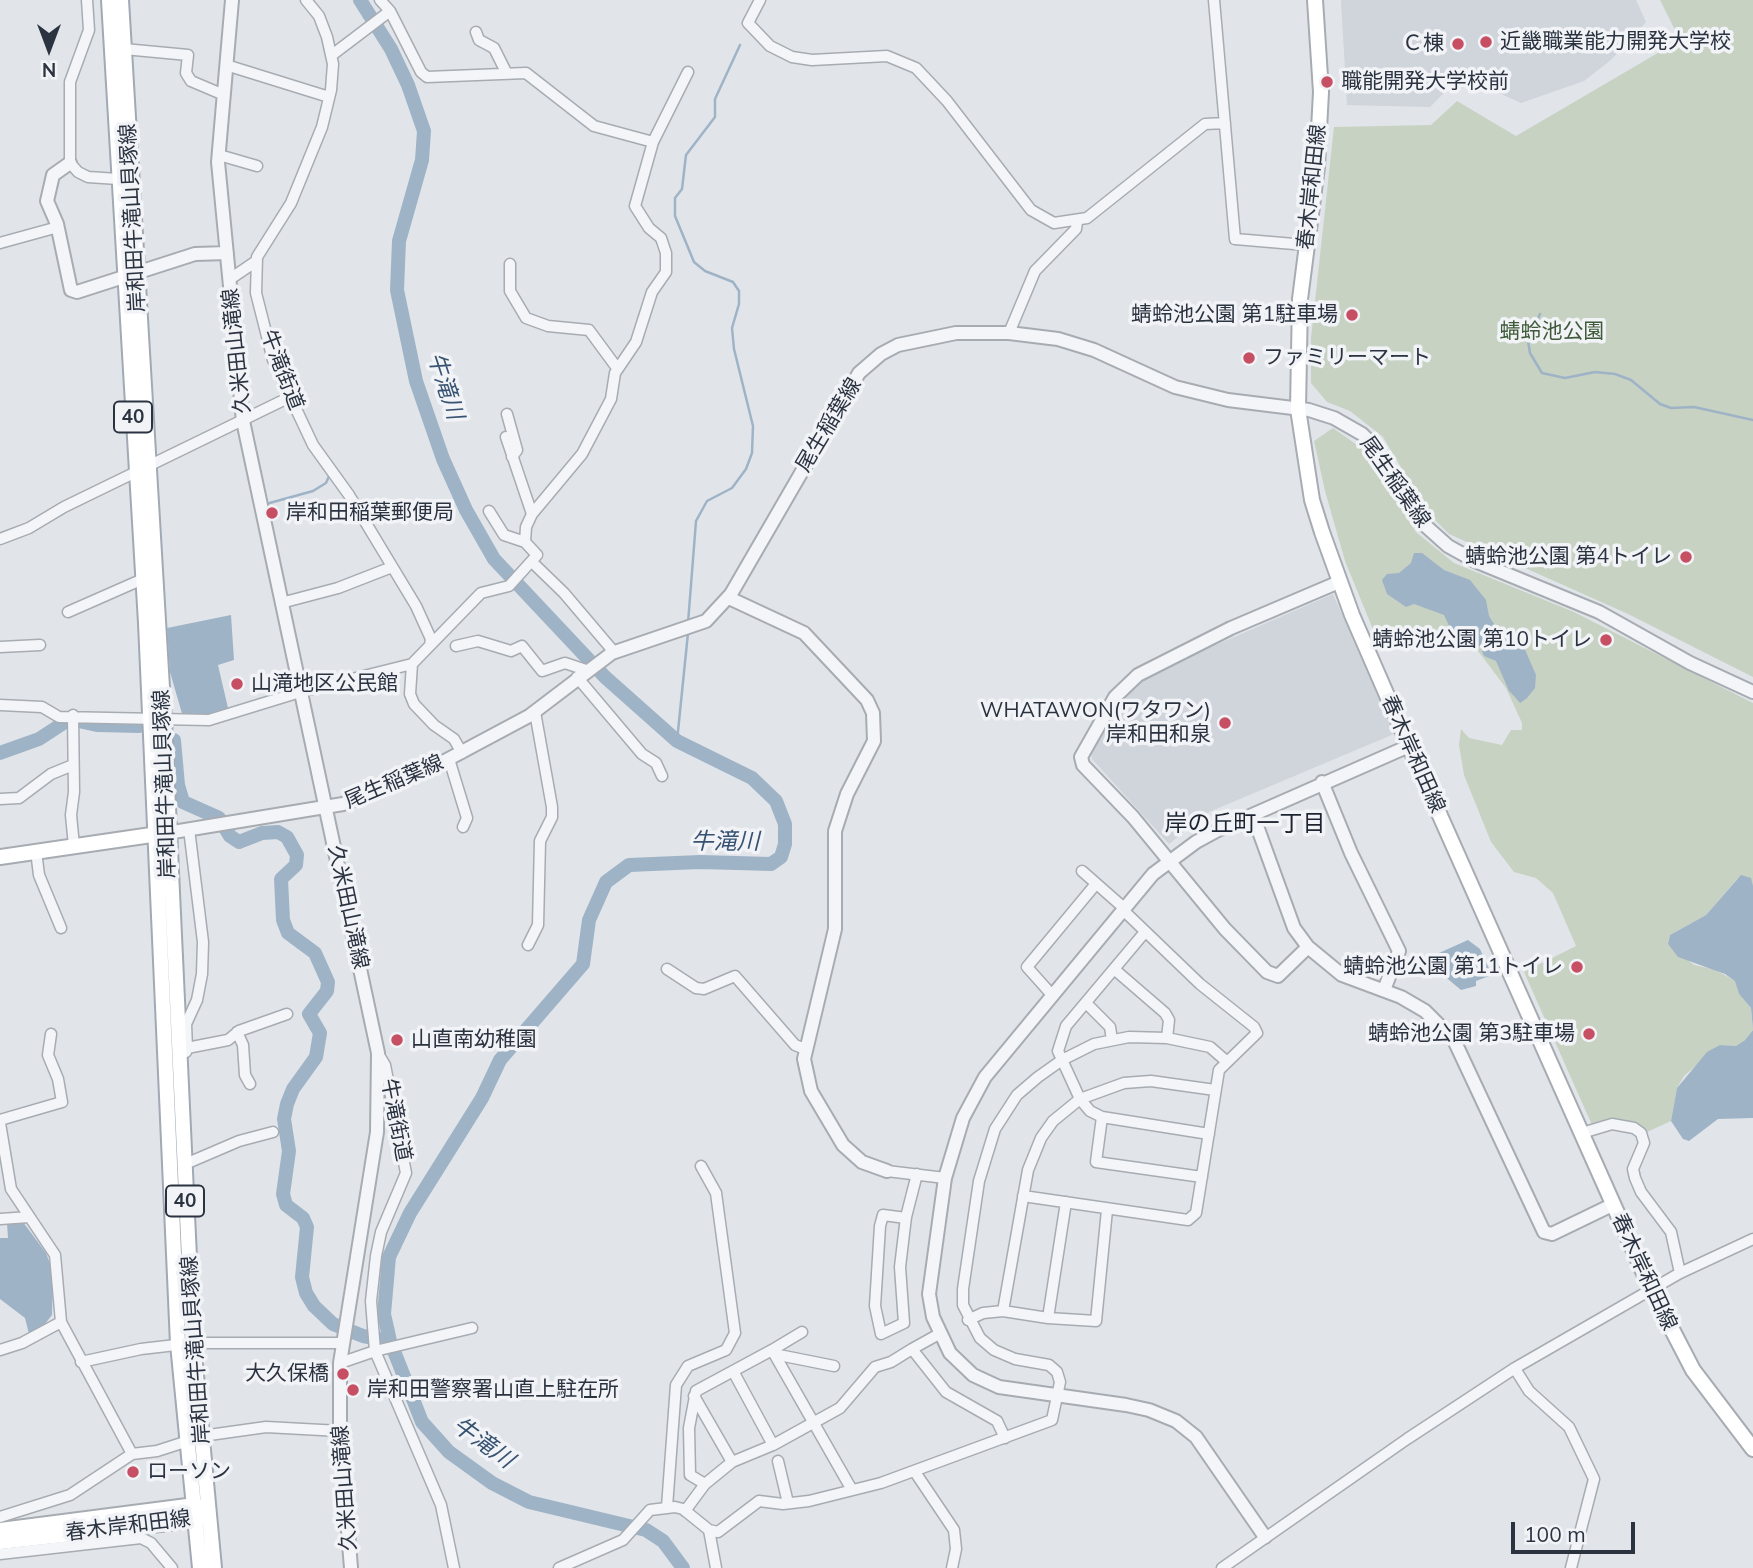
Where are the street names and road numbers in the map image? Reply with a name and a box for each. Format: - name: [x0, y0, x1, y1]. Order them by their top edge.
- street label: 岸和田牛滝山貝塚線: [115, 123, 151, 313]
- street label: 春木岸和田線: [1293, 123, 1331, 251]
- street label: 久米田山滝線: [218, 287, 256, 415]
- street label: 牛滝街道: [255, 326, 309, 414]
- street label: 尾生稲葉線: [791, 374, 867, 476]
- road number: 40: [114, 402, 152, 432]
- street label: 尾生稲葉線: [1355, 432, 1435, 532]
- street label: 岸和田牛滝山貝塚線: [149, 689, 181, 879]
- street label: 春木岸和田線: [1376, 691, 1450, 817]
- street label: 尾生稲葉線: [341, 750, 447, 814]
- street label: 久米田山滝線: [323, 843, 373, 971]
- street label: 牛滝街道: [376, 1076, 416, 1164]
- road number: 40: [166, 1186, 204, 1217]
- street label: 春木岸和田線: [1606, 1210, 1682, 1334]
- street label: 岸和田牛滝山貝塚線: [177, 1255, 215, 1445]
- street label: 久米田山滝線: [328, 1424, 362, 1552]
- street label: 春木岸和田線: [64, 1506, 192, 1546]

